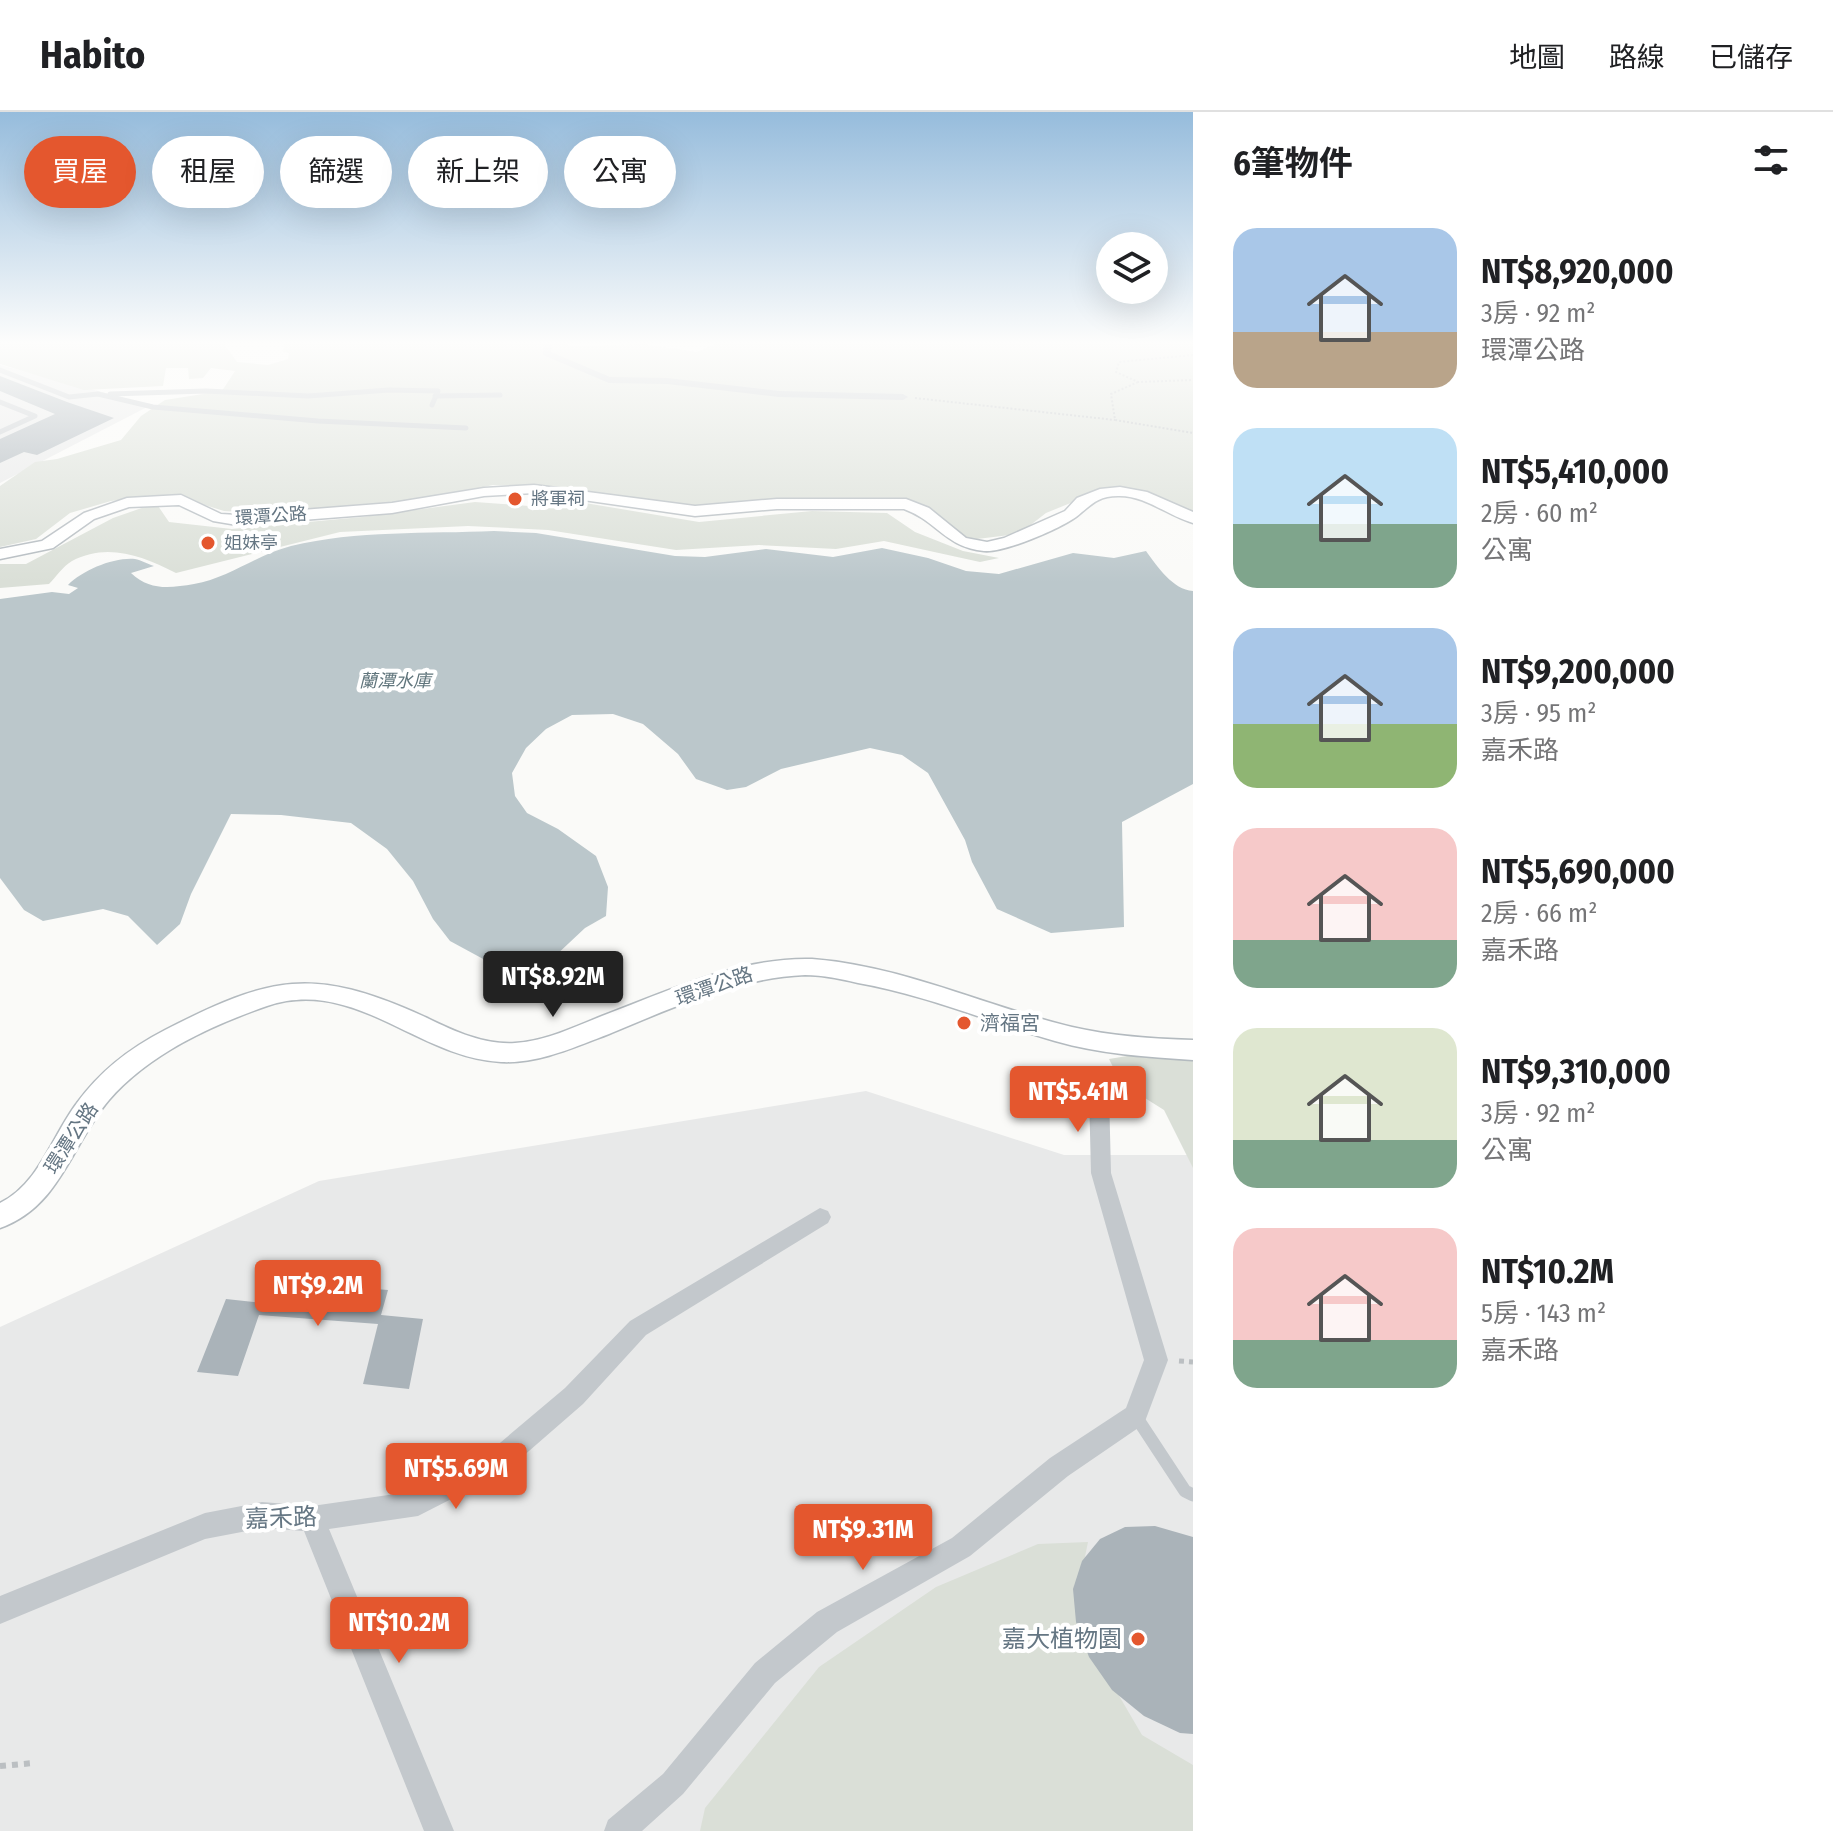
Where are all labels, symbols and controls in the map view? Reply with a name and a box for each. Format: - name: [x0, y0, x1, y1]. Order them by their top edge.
- text: Habito: [40, 32, 145, 78]
- text: 地圖: [1509, 41, 1565, 74]
- text: 路線: [1609, 41, 1665, 74]
- text: 已儲存: [1709, 41, 1793, 74]
- chip: 買屋: [24, 136, 136, 208]
- chip: 租屋: [152, 136, 264, 208]
- chip: 篩選: [280, 136, 392, 208]
- chip: 新上架: [408, 136, 548, 208]
- chip: 公寓: [564, 136, 676, 208]
- icon: filters: [1749, 138, 1793, 182]
- text: 6筆物件: [1233, 143, 1353, 184]
- map controls: [1096, 232, 1168, 304]
- button: layers: [1096, 232, 1168, 304]
- text: NT$8,920,000: [1481, 251, 1673, 292]
- icon: home: [1297, 260, 1393, 356]
- text: 3房 · 92 m²: [1481, 298, 1596, 329]
- text: 環潭公路: [1481, 335, 1585, 366]
- text: NT$5,410,000: [1481, 451, 1669, 492]
- icon: home: [1297, 460, 1393, 556]
- place label: 將軍祠: [531, 488, 585, 510]
- marker: 將軍祠: [506, 490, 524, 508]
- text: 2房 · 60 m²: [1481, 498, 1598, 529]
- street label: 環潭公路: [234, 503, 308, 529]
- place label: 姐妹亭: [224, 532, 278, 554]
- marker: 姐妹亭: [199, 534, 217, 552]
- text: 公寓: [1481, 535, 1533, 566]
- text: NT$9,200,000: [1481, 651, 1675, 692]
- icon: home: [1297, 660, 1393, 756]
- water label: 蘭潭水庫: [359, 670, 434, 692]
- text: 3房 · 95 m²: [1481, 698, 1596, 729]
- text: 嘉禾路: [1481, 735, 1559, 766]
- text: NT$5,690,000: [1481, 851, 1675, 892]
- icon: home: [1297, 860, 1393, 956]
- text: 2房 · 66 m²: [1481, 898, 1597, 929]
- text: 嘉禾路: [1481, 935, 1559, 966]
- pin: NT$8.92M: [470, 951, 636, 1019]
- text: NT$8.92M: [501, 961, 605, 992]
- street label: 環潭公路: [672, 962, 756, 1010]
- place label: 濟福宮: [980, 1011, 1040, 1035]
- marker: 濟福宮: [955, 1014, 973, 1032]
- text: NT$9,310,000: [1481, 1051, 1671, 1092]
- icon: home: [1297, 1060, 1393, 1156]
- pin: NT$5.41M: [995, 1066, 1161, 1134]
- text: NT$5.41M: [1028, 1076, 1128, 1107]
- street label: 環潭公路: [39, 1098, 103, 1178]
- text: 3房 · 92 m²: [1481, 1098, 1596, 1129]
- text: 公寓: [1481, 1135, 1533, 1166]
- text: NT$10.2M: [1481, 1251, 1614, 1292]
- pin: NT$9.2M: [244, 1260, 392, 1328]
- icon: home: [1297, 1260, 1393, 1356]
- text: NT$9.2M: [273, 1270, 363, 1301]
- text: 5房 · 143 m²: [1481, 1298, 1606, 1329]
- text: 嘉禾路: [1481, 1335, 1559, 1366]
- pin: NT$5.69M: [373, 1443, 539, 1511]
- text: NT$5.69M: [404, 1453, 508, 1484]
- street label: 嘉禾路: [245, 1503, 317, 1533]
- pin: NT$9.31M: [780, 1504, 946, 1572]
- text: NT$9.31M: [812, 1514, 914, 1545]
- pin: NT$10.2M: [316, 1597, 482, 1665]
- text: NT$10.2M: [348, 1607, 450, 1638]
- place label: 嘉大植物園: [1002, 1625, 1122, 1653]
- marker: 嘉大植物園: [1129, 1630, 1147, 1648]

